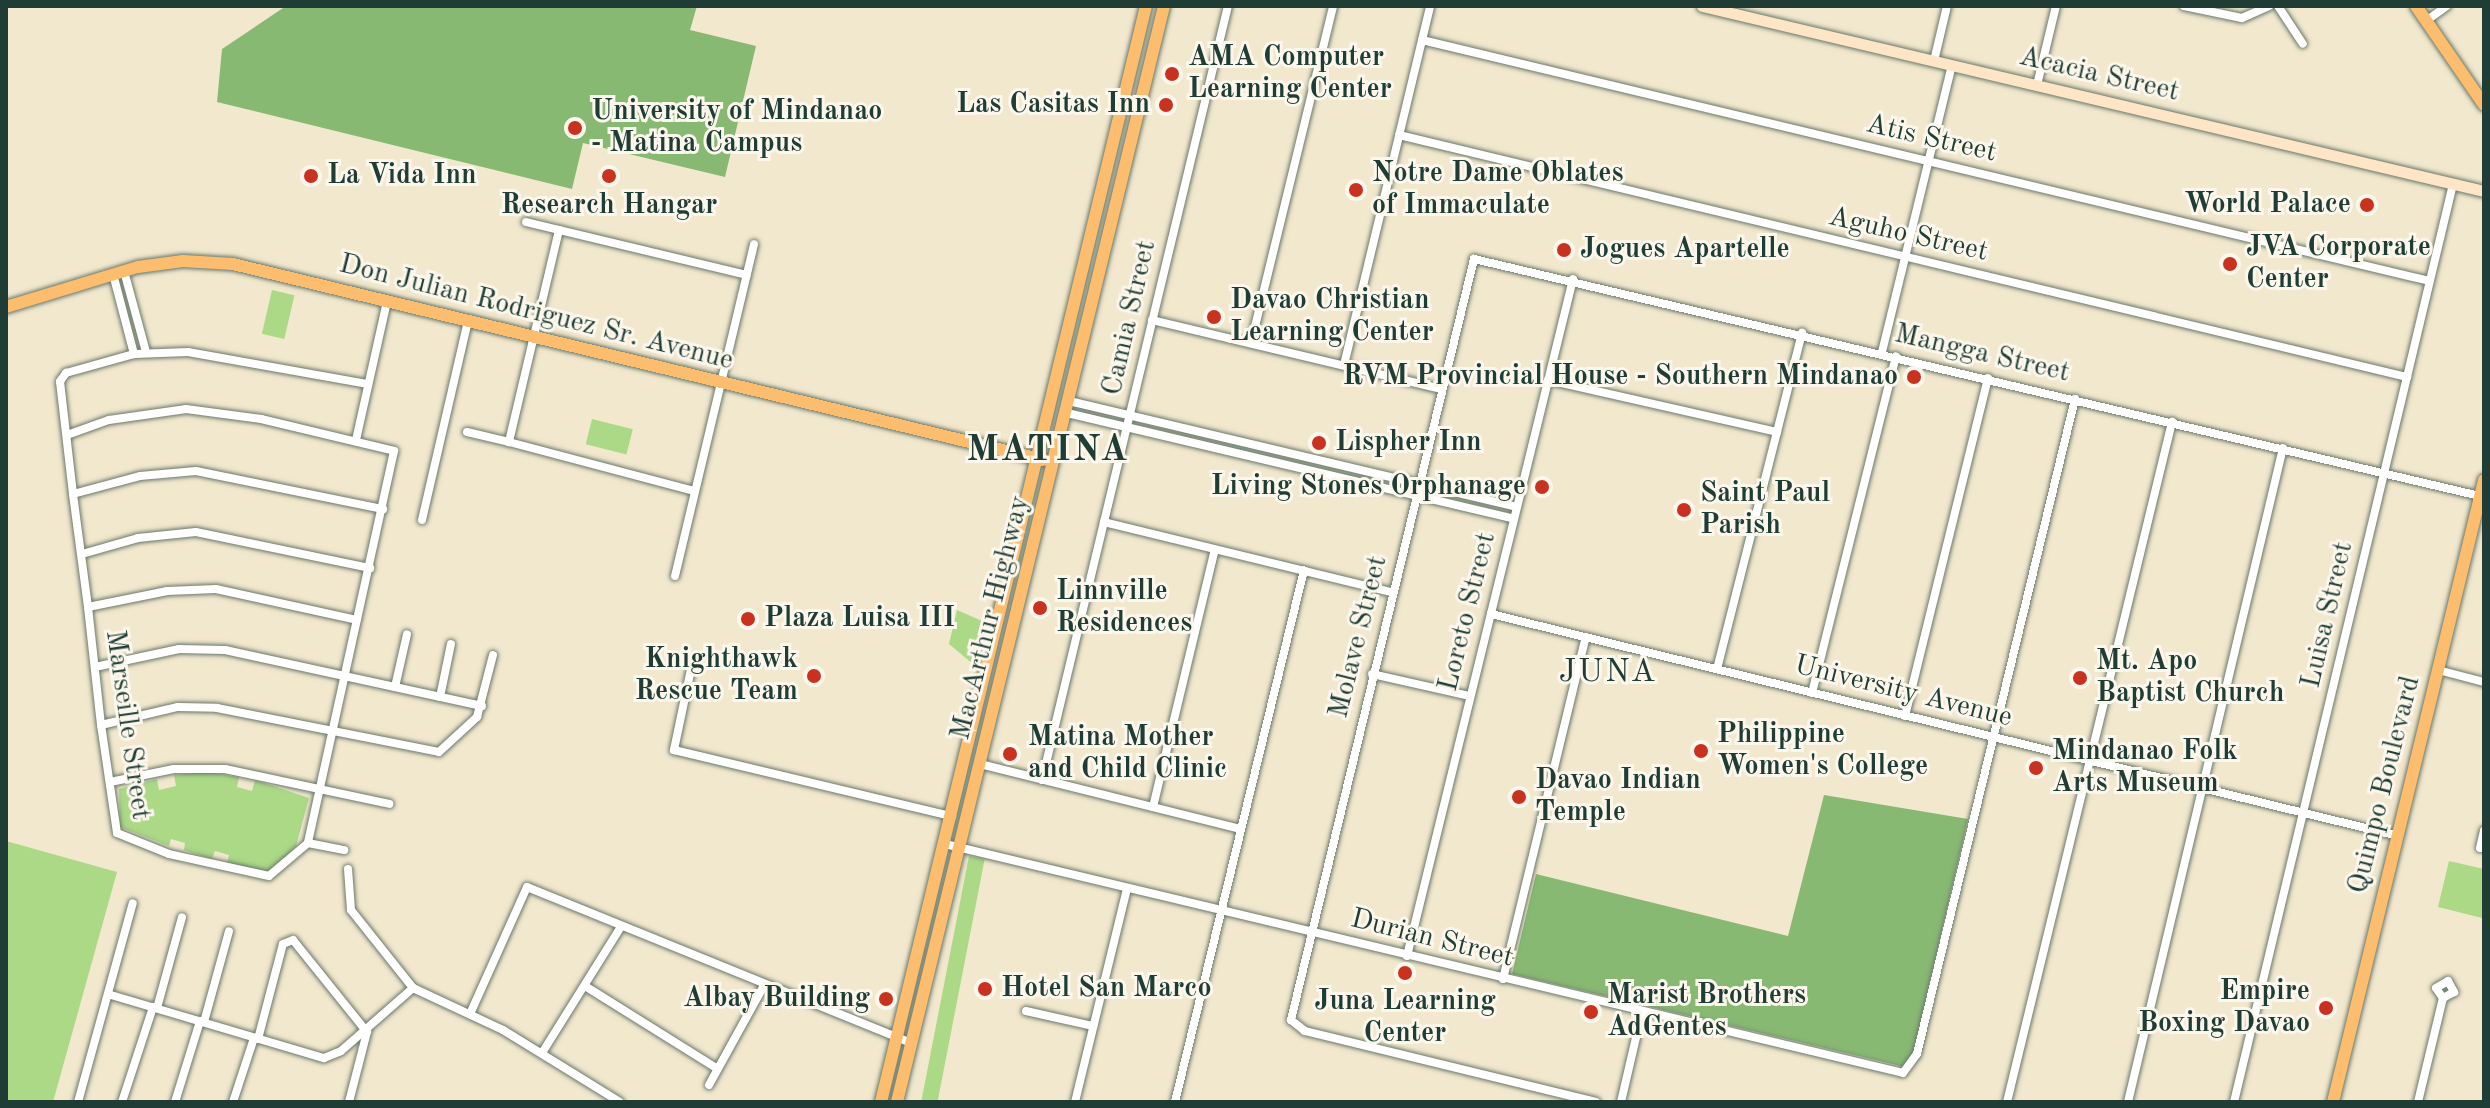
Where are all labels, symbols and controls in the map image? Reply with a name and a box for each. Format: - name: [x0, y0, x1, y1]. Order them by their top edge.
- street label: Acacia Street: [2016, 40, 2182, 110]
- place label: AMA Computer Learning Center: [1188, 41, 1392, 107]
- marker: AMA Computer Learning Center: [1163, 65, 1181, 83]
- place label: Las Casitas Inn: [956, 88, 1150, 122]
- place label: University of Mindanao - Matina Campus: [591, 95, 882, 161]
- marker: Las Casitas Inn: [1157, 96, 1175, 114]
- street label: Atis Street: [1862, 108, 2000, 170]
- marker: University of Mindanao - Matina Campus: [566, 119, 584, 137]
- place label: Notre Dame Oblates of Immaculate: [1372, 157, 1624, 223]
- place label: La Vida Inn: [327, 159, 477, 193]
- marker: La Vida Inn: [302, 167, 320, 185]
- marker: Research Hangar: [600, 167, 618, 185]
- marker: Notre Dame Oblates of Immaculate: [1347, 181, 1365, 199]
- place label: World Palace: [2184, 188, 2351, 222]
- place label: Research Hangar: [501, 189, 717, 223]
- marker: World Palace: [2358, 196, 2376, 214]
- street label: Aguho Street: [1825, 200, 1991, 270]
- place label: JVA Corporate Center: [2246, 231, 2431, 297]
- place label: Jogues Apartelle: [1580, 233, 1790, 267]
- street label: Camia Street: [1096, 237, 1164, 399]
- marker: Jogues Apartelle: [1555, 241, 1573, 259]
- street label: Don Julian Rodriguez Sr. Avenue: [336, 248, 736, 378]
- marker: JVA Corporate Center: [2221, 255, 2239, 273]
- place label: Davao Christian Learning Center: [1230, 284, 1434, 350]
- marker: Davao Christian Learning Center: [1205, 308, 1223, 326]
- street label: Mangga Street: [1891, 318, 2073, 390]
- place label: RVM Provincial House - Southern Mindanao: [1342, 360, 1898, 394]
- marker: RVM Provincial House - Southern Mindanao: [1905, 368, 1923, 386]
- place label: Lispher Inn: [1335, 426, 1482, 460]
- district label: MATINA: [967, 430, 1129, 474]
- marker: Lispher Inn: [1310, 434, 1328, 452]
- place label: Living Stones Orphanage: [1211, 470, 1526, 504]
- place label: Saint Paul Parish: [1700, 477, 1830, 543]
- marker: Living Stones Orphanage: [1533, 478, 1551, 496]
- street label: MacArthur Highway: [944, 492, 1038, 744]
- marker: Saint Paul Parish: [1675, 501, 1693, 519]
- street label: Loreto Street: [1432, 529, 1504, 695]
- street label: Luisa Street: [2295, 538, 2361, 692]
- street label: Molave Street: [1323, 552, 1395, 722]
- place label: Linnville Residences: [1056, 575, 1192, 641]
- marker: Linnville Residences: [1031, 599, 1049, 617]
- place label: Plaza Luisa III: [764, 602, 955, 636]
- marker: Plaza Luisa III: [739, 610, 757, 628]
- street label: Marseille Street: [97, 628, 157, 822]
- place label: Knighthawk Rescue Team: [635, 643, 798, 709]
- place label: Mt. Apo Baptist Church: [2096, 645, 2284, 711]
- street label: University Avenue: [1791, 649, 2015, 735]
- district label: JUNA: [1559, 654, 1657, 692]
- marker: Knighthawk Rescue Team: [805, 667, 823, 685]
- marker: Mt. Apo Baptist Church: [2071, 669, 2089, 687]
- street label: Quimpo Boulevard: [2342, 673, 2428, 897]
- place label: Philippine Women's College: [1717, 718, 1928, 784]
- place label: Matina Mother and Child Clinic: [1028, 721, 1227, 787]
- place label: Mindanao Folk Arts Museum: [2052, 735, 2238, 801]
- marker: Philippine Women's College: [1692, 742, 1710, 760]
- marker: Matina Mother and Child Clinic: [999, 743, 1021, 765]
- marker: Mindanao Folk Arts Museum: [2027, 759, 2045, 777]
- place label: Davao Indian Temple: [1535, 764, 1701, 830]
- marker: Davao Indian Temple: [1510, 788, 1528, 806]
- street label: Durian Street: [1347, 903, 1517, 975]
- marker: Juna Learning Center: [1396, 964, 1414, 982]
- place label: Hotel San Marco: [1001, 972, 1212, 1006]
- place label: Empire Boxing Davao: [2138, 975, 2310, 1041]
- place label: Marist Brothers AdGentes: [1607, 979, 1806, 1045]
- marker: Hotel San Marco: [976, 980, 994, 998]
- place label: Albay Building: [683, 982, 870, 1016]
- place label: Juna Learning Center: [1314, 985, 1496, 1051]
- marker: Albay Building: [877, 990, 895, 1008]
- marker: Empire Boxing Davao: [2317, 999, 2335, 1017]
- marker: Marist Brothers AdGentes: [1582, 1003, 1600, 1021]

